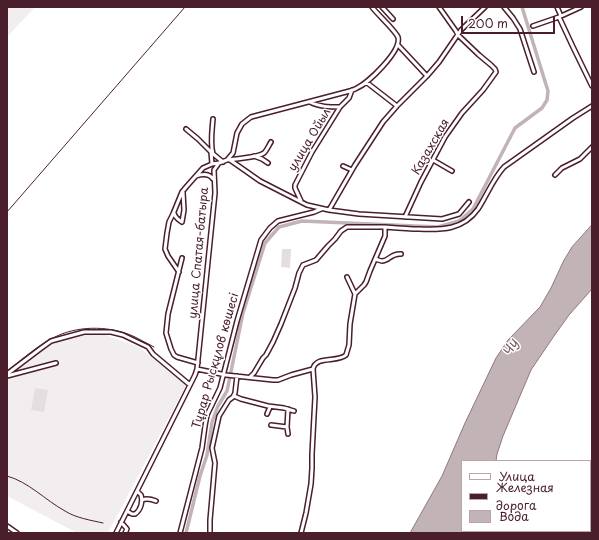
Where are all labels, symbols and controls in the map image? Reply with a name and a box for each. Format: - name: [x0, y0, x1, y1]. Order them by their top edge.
- scale bar: [463, 8, 557, 34]
- text: 200 m: [468, 14, 508, 32]
- street label: улица Ойыл: [286, 106, 334, 174]
- street label: Казахская: [409, 116, 453, 178]
- street label: улица Спатая-батыра: [186, 187, 212, 319]
- street label: Тұрар Рысқұлов көшесі: [190, 291, 242, 431]
- water label: Чу: [500, 337, 522, 359]
- legend: [461, 460, 591, 532]
- text: Улица: [499, 467, 535, 485]
- text: Железная дорога: [496, 478, 554, 514]
- text: Вода: [499, 507, 529, 525]

